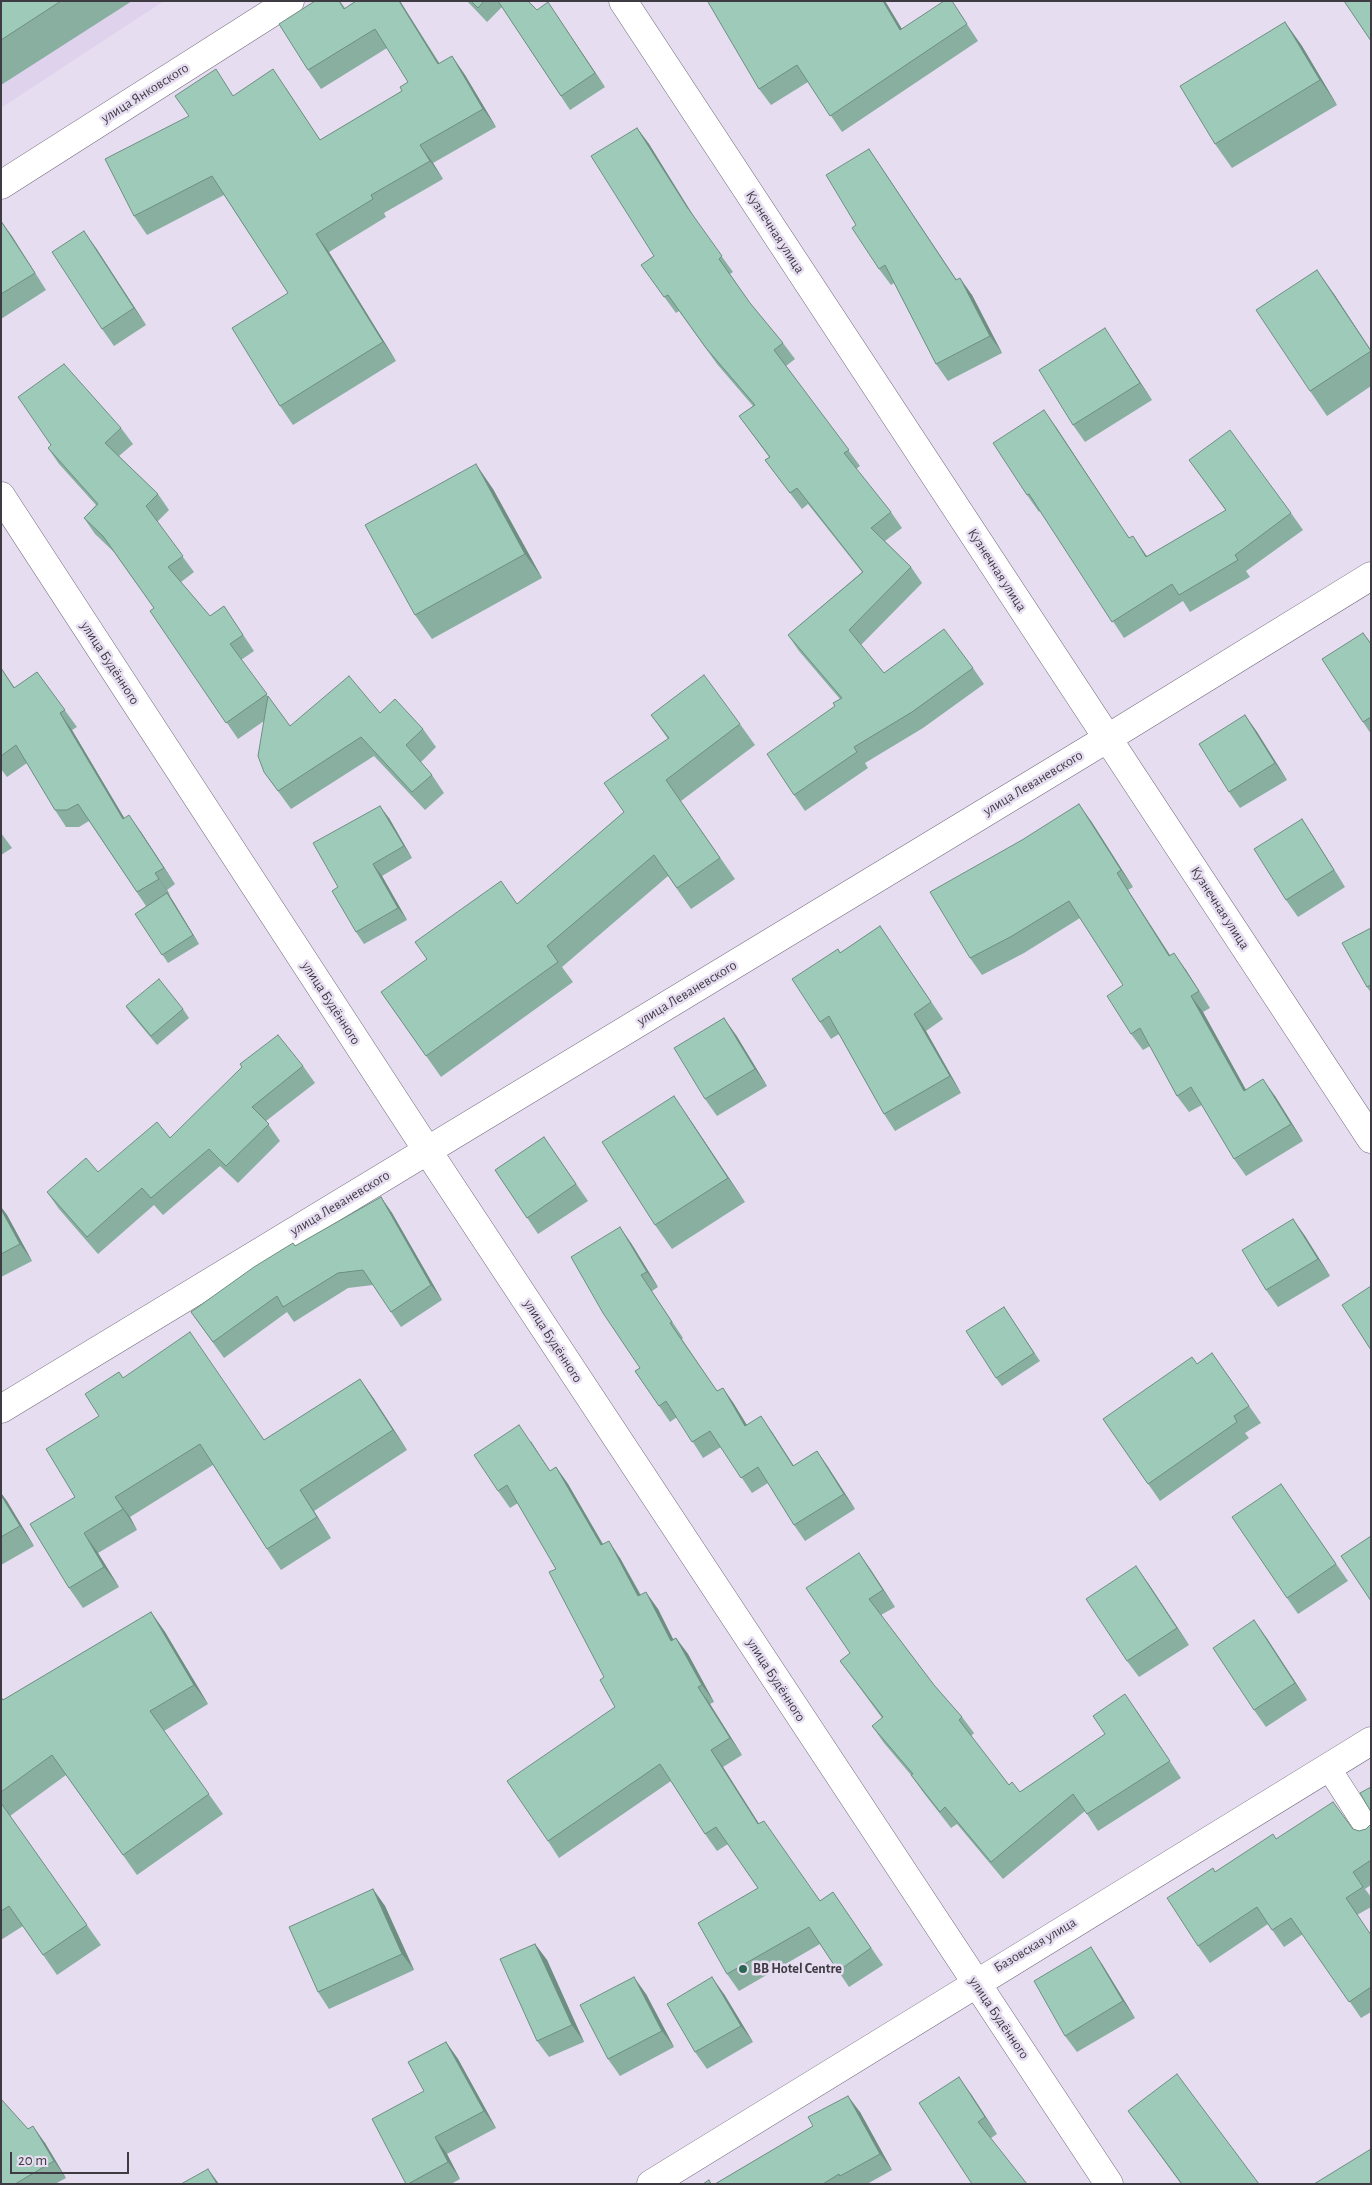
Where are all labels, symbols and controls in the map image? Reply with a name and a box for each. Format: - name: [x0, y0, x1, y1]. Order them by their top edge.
- street label: улица Янковского: [98, 59, 192, 127]
- street label: Кузнечная улица: [742, 187, 808, 277]
- street label: Кузнечная улица: [964, 525, 1030, 615]
- street label: улица Будённого: [77, 618, 143, 708]
- street label: улица Леваневского: [980, 747, 1086, 819]
- street label: Кузнечная улица: [1187, 863, 1253, 953]
- street label: улица Леваневского: [634, 957, 740, 1029]
- street label: улица Будённого: [298, 958, 364, 1048]
- street label: улица Леваневского: [287, 1167, 393, 1239]
- street label: улица Будённого: [520, 1296, 586, 1386]
- street label: улица Будённого: [743, 1635, 809, 1725]
- street label: Базовская улица: [991, 1914, 1079, 1976]
- place label: BB Hotel Centre: [753, 1961, 842, 1977]
- marker: BB Hotel Centre: [737, 1963, 749, 1975]
- street label: улица Будённого: [965, 1974, 1033, 2062]
- scale bar: [12, 2142, 131, 2174]
- text: 20 m: [18, 2153, 47, 2168]

